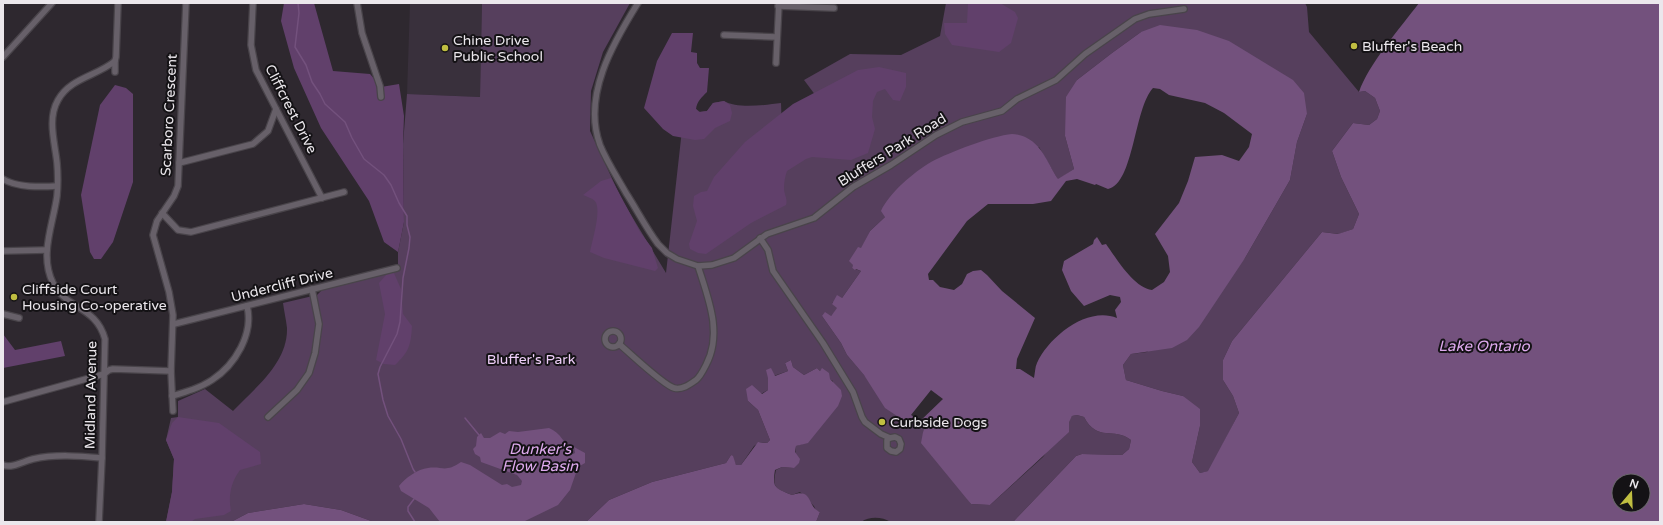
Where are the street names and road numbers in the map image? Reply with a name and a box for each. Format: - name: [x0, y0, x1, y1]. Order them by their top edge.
- street label: Scarboro Crescent: [157, 53, 181, 177]
- street label: Cliffcrest Drive: [261, 62, 321, 156]
- street label: Bluffers Park Road: [835, 110, 949, 190]
- street label: Undercliff Drive: [229, 264, 335, 306]
- street label: Midland Avenue: [82, 341, 100, 449]

